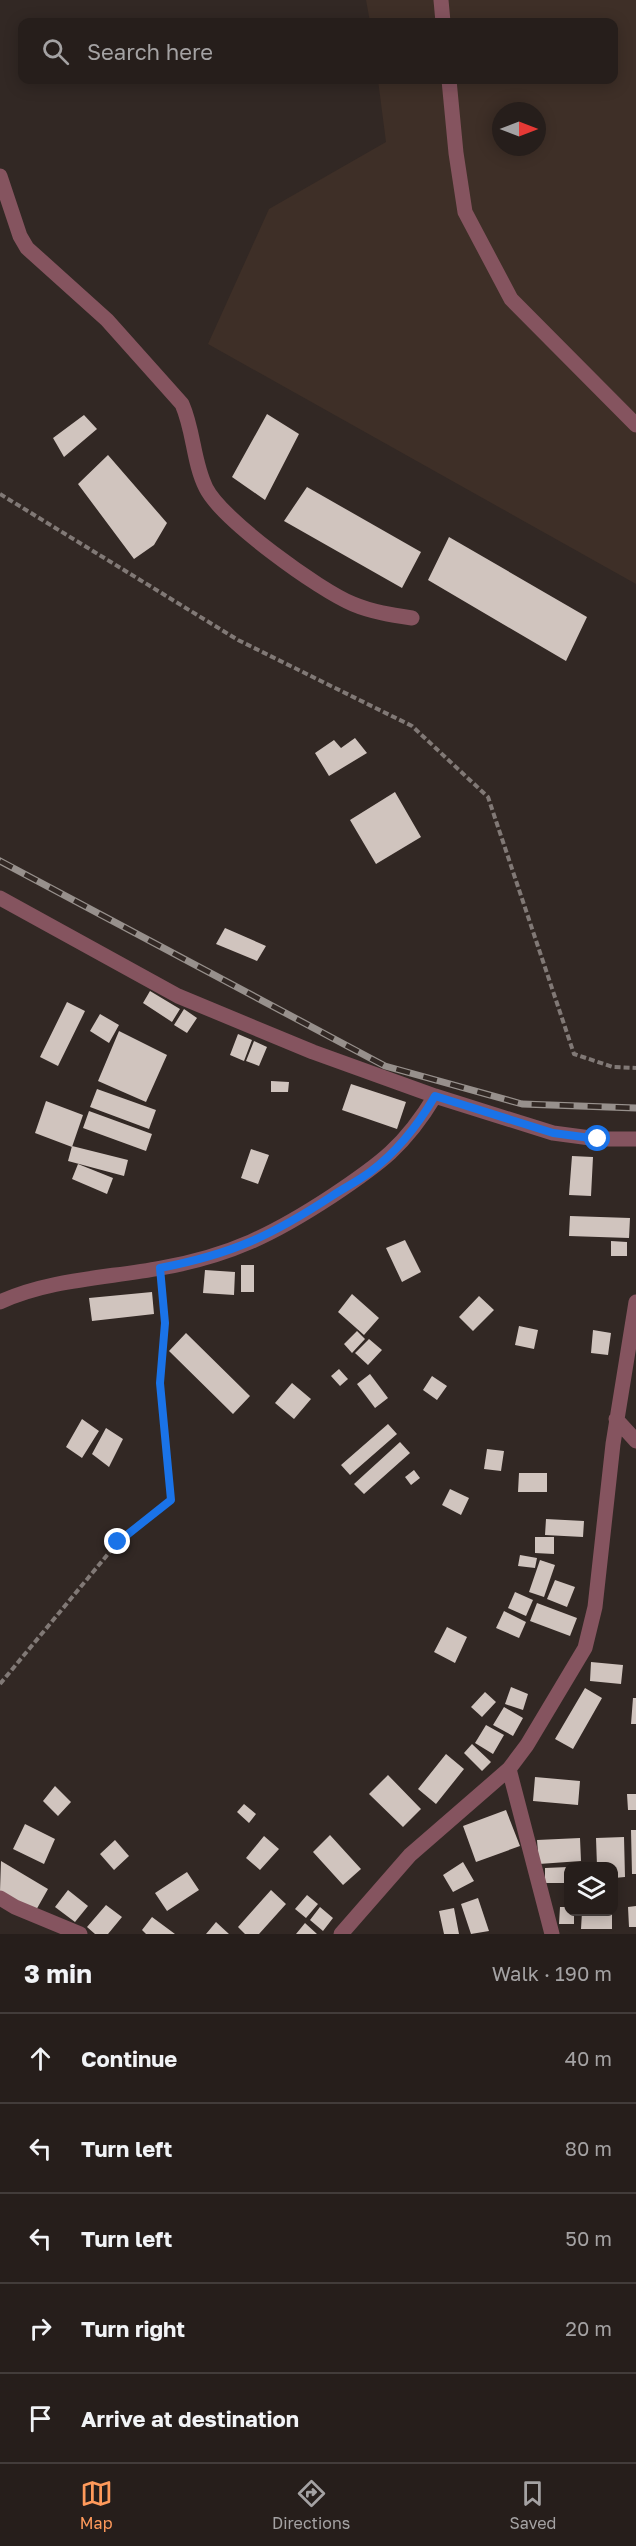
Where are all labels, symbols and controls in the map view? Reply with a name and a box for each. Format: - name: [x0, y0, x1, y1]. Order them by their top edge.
- search box: [18, 18, 618, 84]
- icon: search: [39, 35, 72, 68]
- text: Search here: [87, 38, 213, 65]
- north arrow: [492, 102, 546, 156]
- route start: [584, 1125, 610, 1151]
- route end: [104, 1528, 130, 1554]
- map controls: [564, 1862, 618, 1916]
- button: layers: [564, 1862, 618, 1916]
- text: 3 min: [24, 1958, 92, 1989]
- text: Walk · 190 m: [492, 1961, 612, 1985]
- icon: ahead: [24, 2042, 57, 2075]
- text: Continue: [81, 2045, 177, 2072]
- text: 40 m: [565, 2046, 612, 2070]
- icon: left: [24, 2132, 57, 2165]
- text: Turn left: [81, 2135, 172, 2162]
- text: 80 m: [565, 2136, 612, 2160]
- icon: left: [24, 2222, 57, 2255]
- text: Turn left: [81, 2225, 172, 2252]
- text: 50 m: [565, 2226, 612, 2250]
- icon: right: [24, 2312, 57, 2345]
- text: Turn right: [81, 2315, 185, 2342]
- text: 20 m: [565, 2316, 612, 2340]
- icon: arrive: [24, 2402, 57, 2435]
- text: Arrive at destination: [81, 2405, 299, 2432]
- tab: Map: [80, 2477, 113, 2533]
- tab: Directions: [272, 2477, 350, 2533]
- tab: Saved: [510, 2477, 556, 2533]

